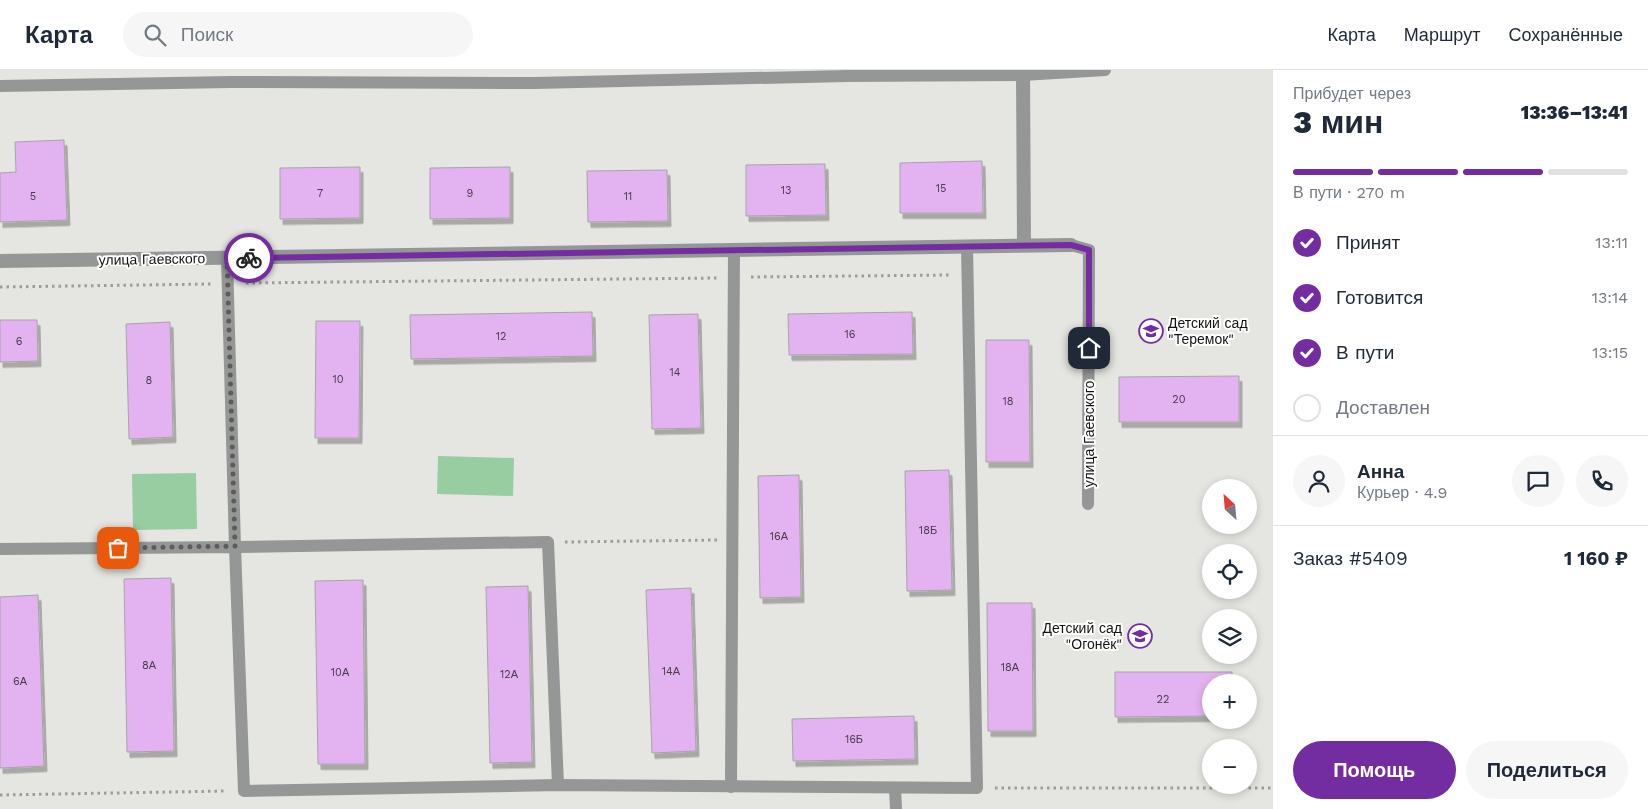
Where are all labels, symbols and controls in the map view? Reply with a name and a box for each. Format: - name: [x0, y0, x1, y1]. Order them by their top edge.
- search box: [123, 12, 473, 57]
- text: Карта: [25, 21, 93, 49]
- icon: search: [141, 21, 169, 49]
- text: Поиск: [181, 23, 233, 46]
- text: Карта: [1328, 24, 1376, 45]
- text: Маршрут: [1404, 24, 1480, 45]
- text: Сохранённые: [1508, 24, 1623, 45]
- text: Прибудет через: [1293, 84, 1411, 103]
- text: 13:36–13:41: [1521, 101, 1628, 124]
- text: 3 мин: [1293, 103, 1383, 141]
- house number: 15: [936, 182, 946, 195]
- text: В пути · 270 m: [1293, 183, 1405, 202]
- house number: 13: [781, 184, 791, 197]
- house number: 7: [317, 187, 323, 200]
- house number: 9: [467, 187, 474, 200]
- house number: 5: [30, 190, 36, 203]
- house number: 11: [624, 190, 632, 203]
- icon: check: [1293, 229, 1321, 257]
- text: Принят: [1336, 231, 1400, 254]
- courier: [224, 233, 274, 283]
- text: 13:11: [1595, 233, 1628, 252]
- icon: bike: [235, 244, 263, 272]
- street label: улица Гаевского: [99, 250, 206, 268]
- icon: check: [1293, 284, 1321, 312]
- text: Готовится: [1336, 286, 1423, 309]
- text: 13:14: [1592, 288, 1628, 307]
- place label: Детский сад "Теремок": [1168, 315, 1248, 347]
- school or university icon: Детский сад "Теремок": [1138, 318, 1164, 344]
- pin: [1068, 327, 1110, 369]
- house number: 16: [845, 328, 856, 341]
- house number: 12: [496, 330, 506, 343]
- icon: home: [1075, 334, 1103, 362]
- house number: 6: [16, 335, 23, 348]
- icon: check: [1293, 339, 1321, 367]
- text: В пути: [1336, 341, 1394, 364]
- text: 13:15: [1592, 343, 1628, 362]
- house number: 14: [669, 366, 681, 379]
- house number: 10: [332, 373, 344, 386]
- house number: 8: [146, 374, 153, 387]
- street label: улица Гаевского: [1081, 381, 1097, 487]
- house number: 20: [1172, 393, 1186, 406]
- house number: 18: [1002, 395, 1014, 408]
- text: Доставлен: [1336, 396, 1430, 419]
- button: person: [1293, 455, 1345, 507]
- button: chat: [1512, 455, 1564, 507]
- button: phone: [1576, 455, 1628, 507]
- text: Анна: [1357, 460, 1404, 483]
- north arrow: [1202, 479, 1258, 534]
- map controls: [1202, 479, 1257, 794]
- text: Курьер · 4.9: [1357, 483, 1447, 502]
- house number: 18Б: [919, 524, 937, 537]
- pin: [97, 527, 139, 569]
- house number: 16А: [770, 530, 789, 543]
- icon: bag: [104, 534, 132, 562]
- button: locate: [1202, 544, 1257, 599]
- text: Заказ #5409: [1293, 547, 1408, 570]
- text: 1 160 ₽: [1564, 547, 1628, 570]
- button: layers: [1202, 609, 1257, 664]
- place label: Детский сад "Огонёк": [1042, 620, 1122, 652]
- school or university icon: Детский сад "Огонёк": [1127, 623, 1153, 649]
- house number: 8А: [142, 659, 157, 672]
- house number: 18А: [1001, 661, 1020, 674]
- house number: 14А: [662, 665, 681, 678]
- house number: 10А: [331, 666, 350, 679]
- house number: 12А: [500, 668, 519, 681]
- button: +: [1202, 674, 1257, 729]
- house number: 6А: [13, 675, 28, 688]
- house number: 22: [1157, 693, 1169, 706]
- house number: 16Б: [845, 733, 863, 746]
- button: −: [1202, 739, 1257, 794]
- button: Помощь: [1293, 741, 1456, 799]
- button: Поделиться: [1466, 741, 1628, 799]

